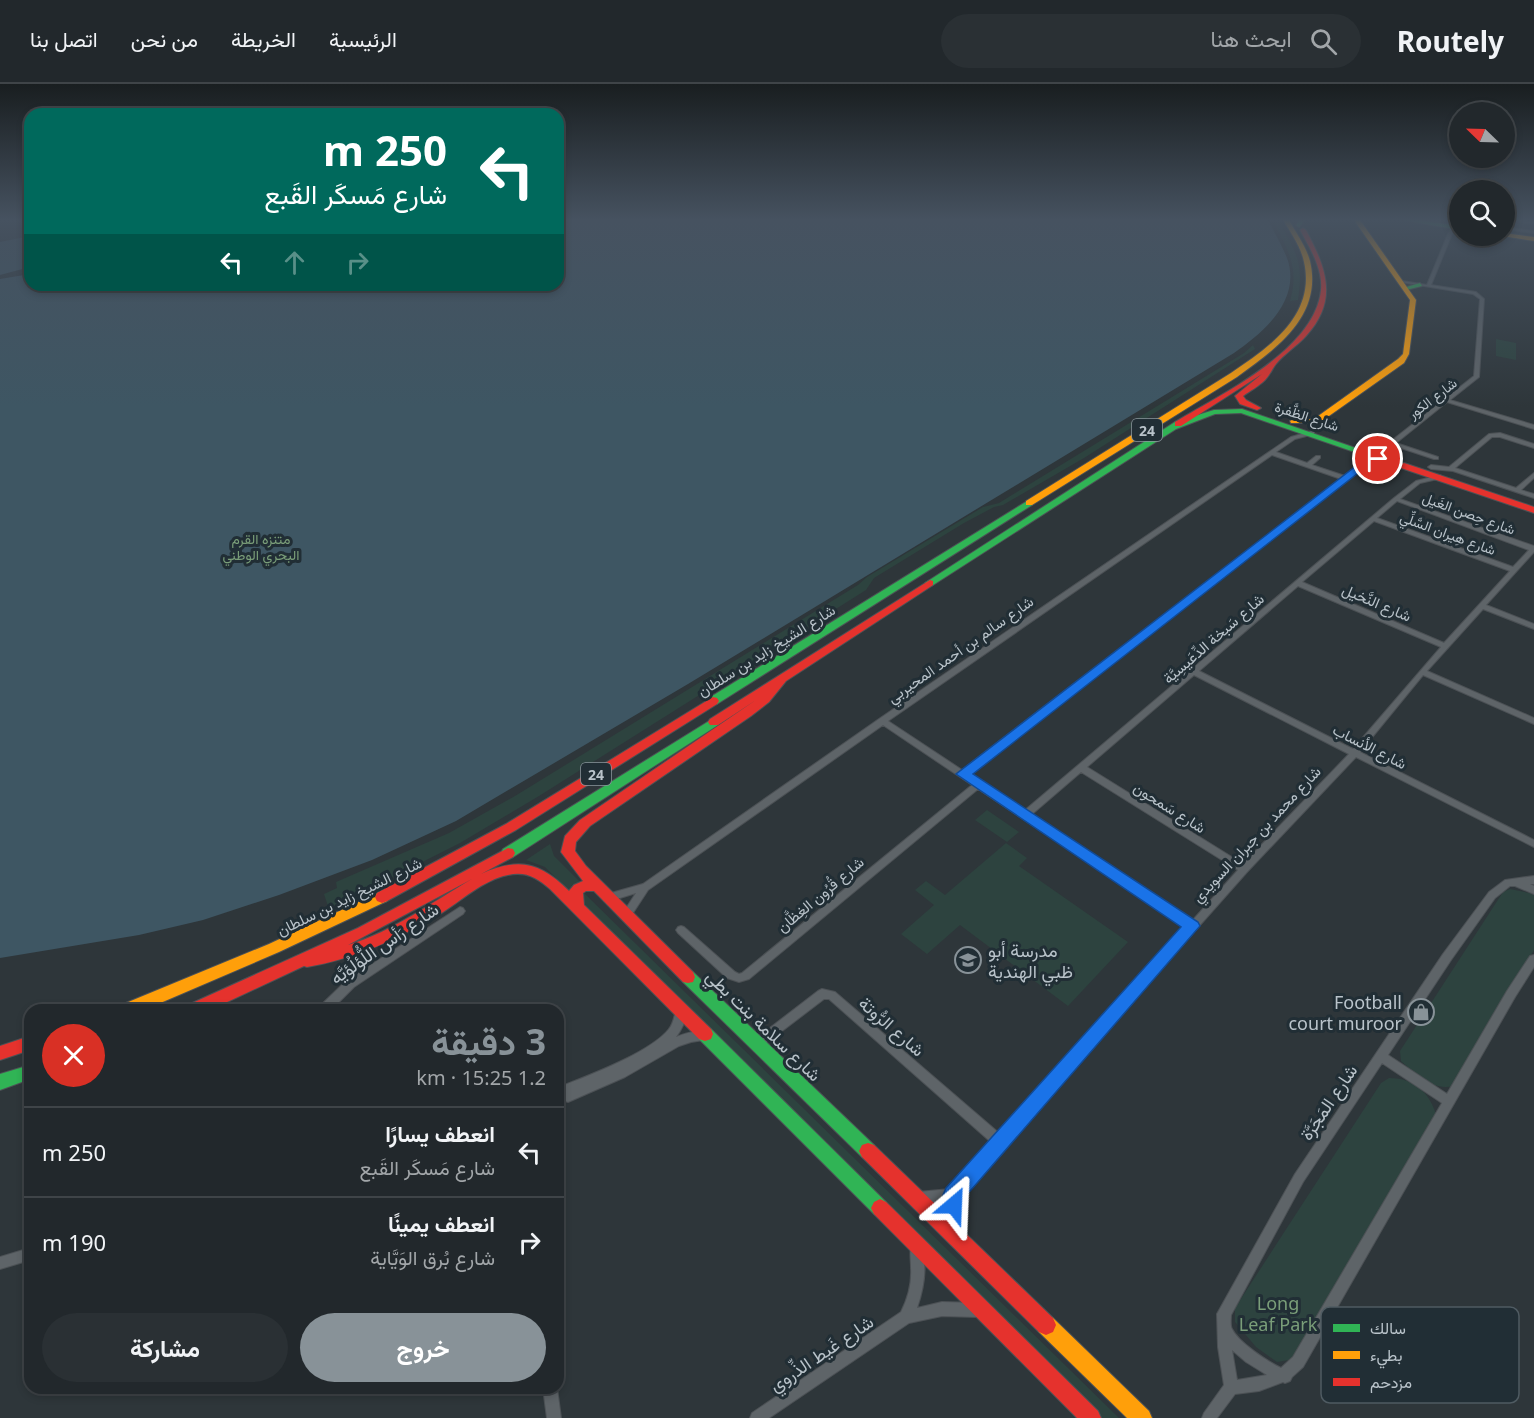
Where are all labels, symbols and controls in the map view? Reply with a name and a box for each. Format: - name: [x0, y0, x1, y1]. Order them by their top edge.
- search box: [941, 14, 1361, 68]
- text: Routely: [1397, 22, 1504, 60]
- text: ابحث هنا: [1211, 23, 1292, 53]
- text: اتصل بنا: [30, 25, 98, 53]
- text: من نحن: [131, 25, 198, 53]
- text: الخريطة: [231, 25, 296, 53]
- text: الرئيسية: [329, 25, 397, 53]
- icon: search: [1307, 25, 1340, 58]
- north arrow: [1449, 102, 1515, 168]
- map controls: [1449, 102, 1515, 246]
- text: 250 m: [323, 121, 447, 178]
- icon: left: [468, 132, 546, 210]
- text: شارع مَسكَر القَبع: [264, 175, 447, 212]
- button: search: [1449, 180, 1515, 246]
- icon: left: [215, 246, 248, 279]
- icon: ahead: [278, 246, 311, 279]
- icon: right: [341, 246, 374, 279]
- street label: شارع الكور: [1403, 373, 1462, 425]
- street label: شارع الظَّفرة: [1272, 396, 1342, 437]
- road number: 24: [1132, 419, 1162, 441]
- pin: [1352, 433, 1403, 484]
- icon: arrive: [1361, 442, 1394, 475]
- street label: شارع حِصن الغَيل: [1419, 487, 1518, 540]
- street label: شارع هِيران السَّلِّي: [1396, 507, 1498, 562]
- park label: متنزه القرم البحري الوطني: [222, 529, 300, 567]
- street label: شارع النَّخيل: [1339, 579, 1415, 627]
- street label: شارع سَبخة الدِّعَيسِيَّة: [1158, 588, 1269, 689]
- street label: شارع سالم بن أحمد المحيربي: [883, 591, 1040, 710]
- street label: شارع الشيخ زايد بن سلطان: [693, 599, 840, 702]
- street label: شارع الأنساب: [1329, 719, 1410, 775]
- street label: شارع محمد بن جبران السويدي: [1187, 761, 1328, 909]
- road number: 24: [581, 763, 611, 785]
- street label: شارع سَمحون: [1129, 777, 1210, 839]
- street label: شارع الشيخ زايد بن سلطان: [273, 852, 426, 942]
- street label: شارع قُرُون الغِظَّان: [772, 852, 869, 938]
- street label: شارع رَأس اللُّؤلُؤيَّه: [324, 895, 444, 990]
- place label: مدرسة أبو ظبي الهندية: [988, 938, 1073, 987]
- school or university icon: مدرسة أبو ظبي الهندية: [953, 945, 983, 975]
- street label: شارع سلامة بنت بطي: [698, 964, 827, 1089]
- place label: Football court muroor: [1288, 990, 1403, 1035]
- street label: شارع الرُّوتة: [853, 991, 930, 1062]
- shop icon: Football court muroor: [1406, 997, 1436, 1027]
- text: 3 دقيقة: [431, 1017, 546, 1066]
- button: close: [42, 1024, 105, 1087]
- street label: شارع المَجَرَّة: [1294, 1059, 1363, 1145]
- text: 1.2 km · 15:25: [416, 1064, 546, 1091]
- text: انعطف يسارًا: [385, 1118, 495, 1148]
- icon: left: [513, 1136, 546, 1169]
- text: 250 m: [42, 1137, 106, 1167]
- text: شارع مَسكَر القَبع: [360, 1154, 495, 1181]
- position arrow: [922, 1173, 986, 1237]
- text: انعطف يمينًا: [388, 1208, 495, 1238]
- icon: right: [513, 1226, 546, 1259]
- text: 190 m: [42, 1227, 106, 1257]
- text: شارع بُرق الوَيَّاية: [370, 1244, 495, 1271]
- park label: Long Leaf Park: [1239, 1291, 1318, 1336]
- legend: [1321, 1307, 1519, 1403]
- street label: شارع غَيط الذِّروي: [764, 1309, 880, 1400]
- button: مشاركة: [42, 1313, 288, 1382]
- button: خروج: [300, 1313, 546, 1382]
- text: سالك: [1370, 1317, 1406, 1339]
- text: بطيء: [1370, 1344, 1402, 1369]
- text: مزدحم: [1370, 1371, 1412, 1393]

